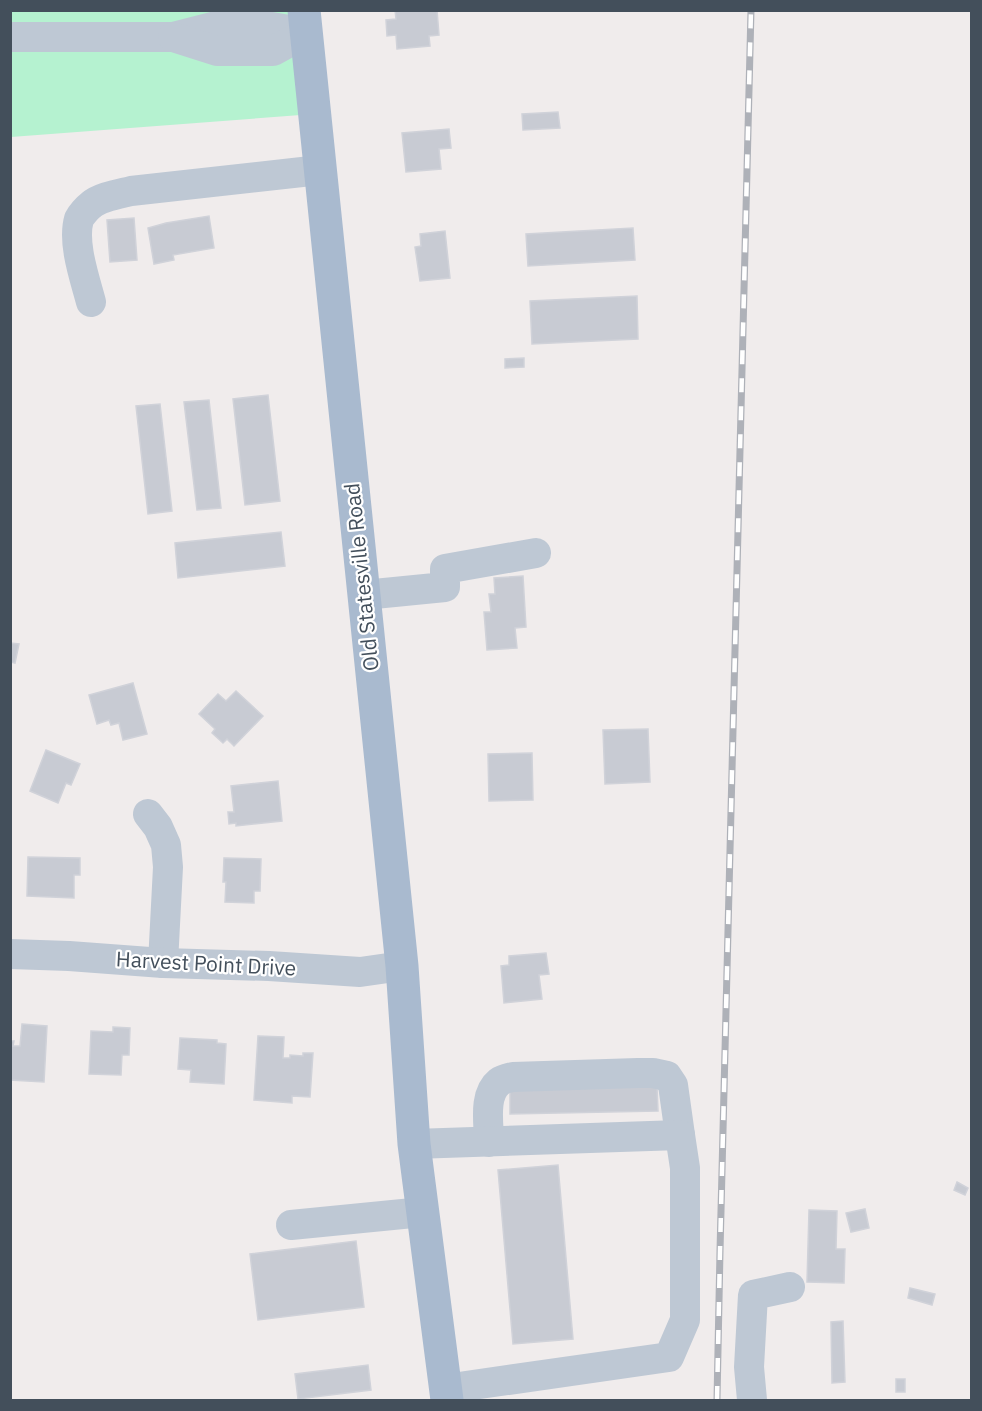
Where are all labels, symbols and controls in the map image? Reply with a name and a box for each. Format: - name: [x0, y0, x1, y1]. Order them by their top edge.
- street label: Old Statesville Road: [337, 482, 385, 673]
- street label: Harvest Point Drive: [115, 944, 297, 982]

